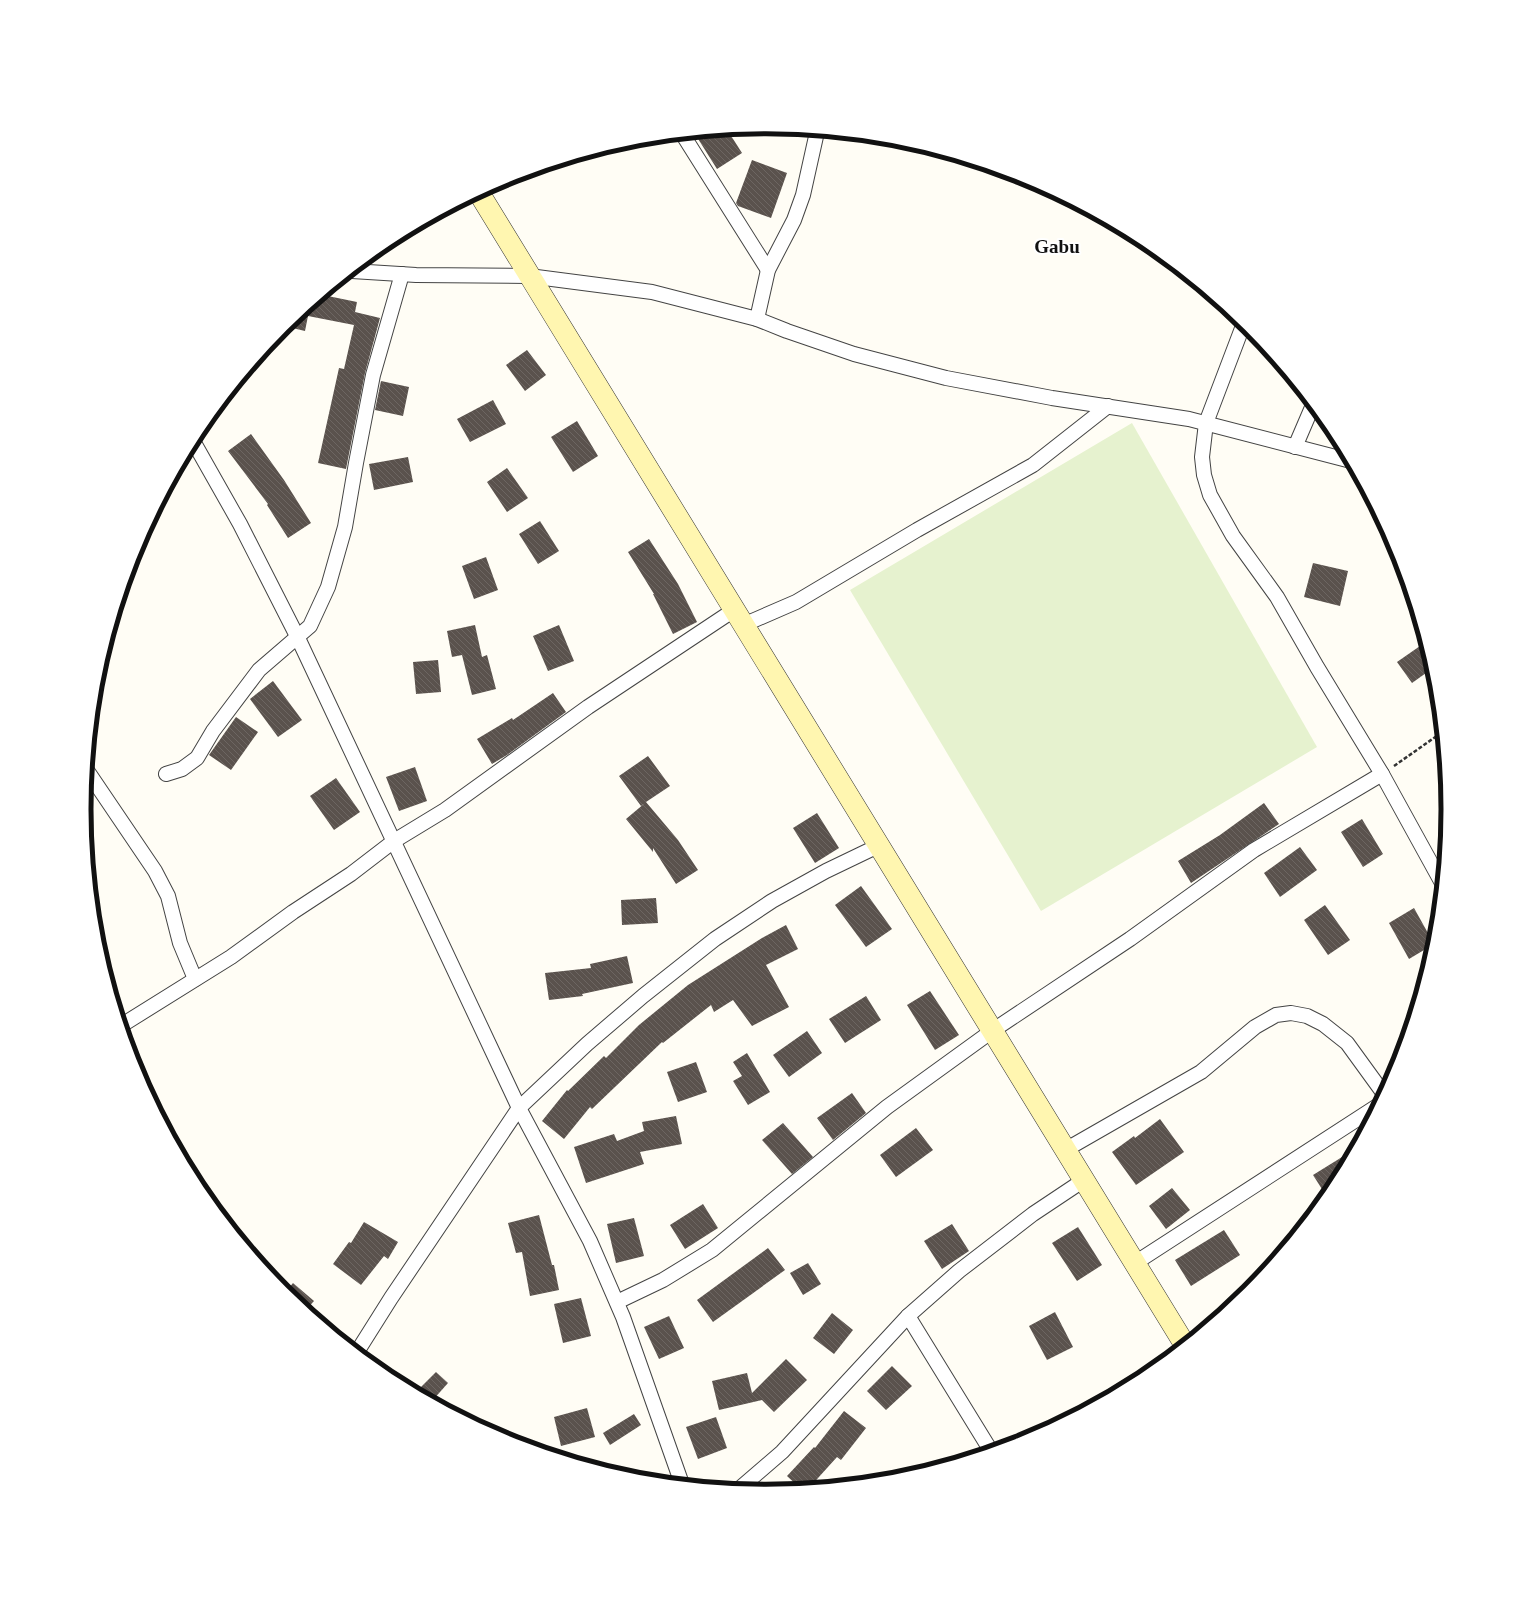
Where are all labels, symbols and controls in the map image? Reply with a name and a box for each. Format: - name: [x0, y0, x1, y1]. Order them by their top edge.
- district label: Gabu: [1034, 236, 1080, 257]

